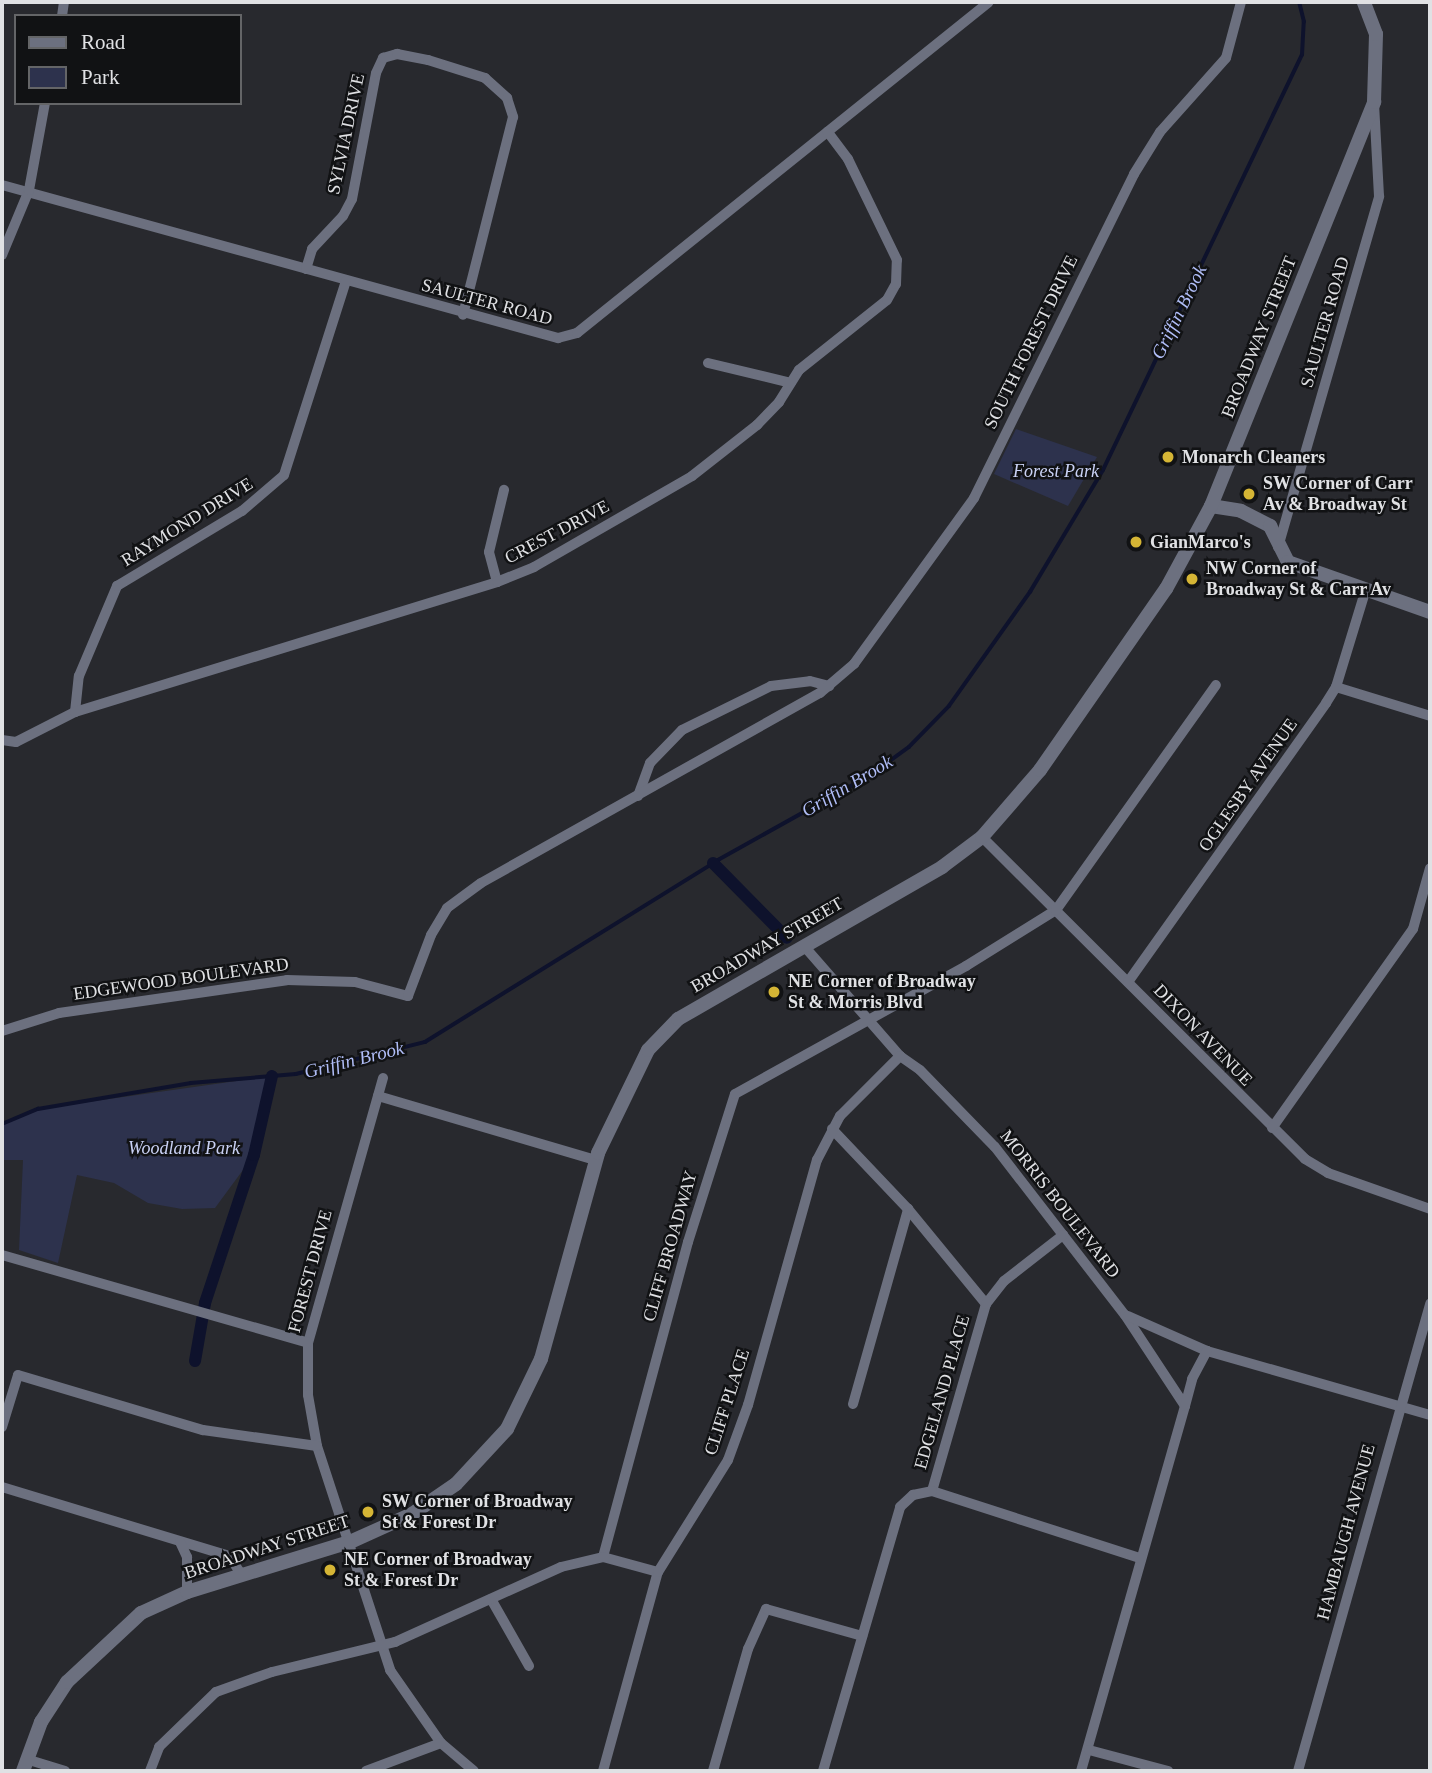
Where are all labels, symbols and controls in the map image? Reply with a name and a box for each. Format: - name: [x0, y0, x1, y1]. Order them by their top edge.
- legend: [14, 14, 242, 105]
- text: Road: [81, 30, 125, 54]
- text: Park: [81, 65, 120, 89]
- street label: SYLVIA DRIVE: [323, 71, 369, 197]
- street label: SOUTH FOREST DRIVE: [979, 251, 1083, 433]
- street label: BROADWAY STREET: [1217, 253, 1301, 421]
- street label: SAULTER ROAD: [1296, 254, 1354, 390]
- water label: Griffin Brook: [1146, 261, 1212, 363]
- street label: SAULTER ROAD: [419, 274, 555, 330]
- place label: Monarch Cleaners: [1182, 446, 1325, 468]
- marker: Monarch Cleaners: [1160, 449, 1176, 465]
- park label: Forest Park: [1013, 460, 1099, 482]
- street label: RAYMOND DRIVE: [117, 473, 257, 571]
- place label: SW Corner of Carr Av & Broadway St: [1263, 473, 1413, 516]
- marker: SW Corner of Carr Av & Broadway St: [1241, 486, 1257, 502]
- street label: CREST DRIVE: [501, 495, 613, 569]
- place label: GianMarco's: [1150, 531, 1251, 553]
- marker: GianMarco's: [1128, 534, 1144, 550]
- place label: NW Corner of Broadway St & Carr Av: [1206, 558, 1392, 600]
- marker: NW Corner of Broadway St & Carr Av: [1184, 571, 1200, 587]
- street label: OGLESBY AVENUE: [1194, 714, 1302, 856]
- water label: Griffin Brook: [797, 750, 897, 822]
- street label: BROADWAY STREET: [687, 892, 847, 998]
- street label: EDGEWOOD BOULEVARD: [72, 953, 290, 1005]
- place label: NE Corner of Broadway St & Morris Blvd: [788, 971, 976, 1014]
- street label: DIXON AVENUE: [1149, 979, 1257, 1091]
- marker: NE Corner of Broadway St & Morris Blvd: [766, 984, 782, 1000]
- water label: Griffin Brook: [302, 1037, 406, 1083]
- street label: MORRIS BOULEVARD: [995, 1126, 1125, 1282]
- park label: Woodland Park: [128, 1137, 240, 1159]
- street label: CLIFF BROADWAY: [638, 1168, 702, 1324]
- street label: FOREST DRIVE: [283, 1207, 337, 1335]
- street label: EDGELAND PLACE: [910, 1312, 974, 1472]
- street label: CLIFF PLACE: [700, 1346, 754, 1458]
- street label: HAMBAUGH AVENUE: [1312, 1441, 1380, 1623]
- place label: SW Corner of Broadway St & Forest Dr: [382, 1491, 573, 1534]
- marker: SW Corner of Broadway St & Forest Dr: [360, 1504, 376, 1520]
- street label: BROADWAY STREET: [181, 1510, 353, 1584]
- place label: NE Corner of Broadway St & Forest Dr: [344, 1549, 532, 1592]
- marker: NE Corner of Broadway St & Forest Dr: [322, 1562, 338, 1578]

